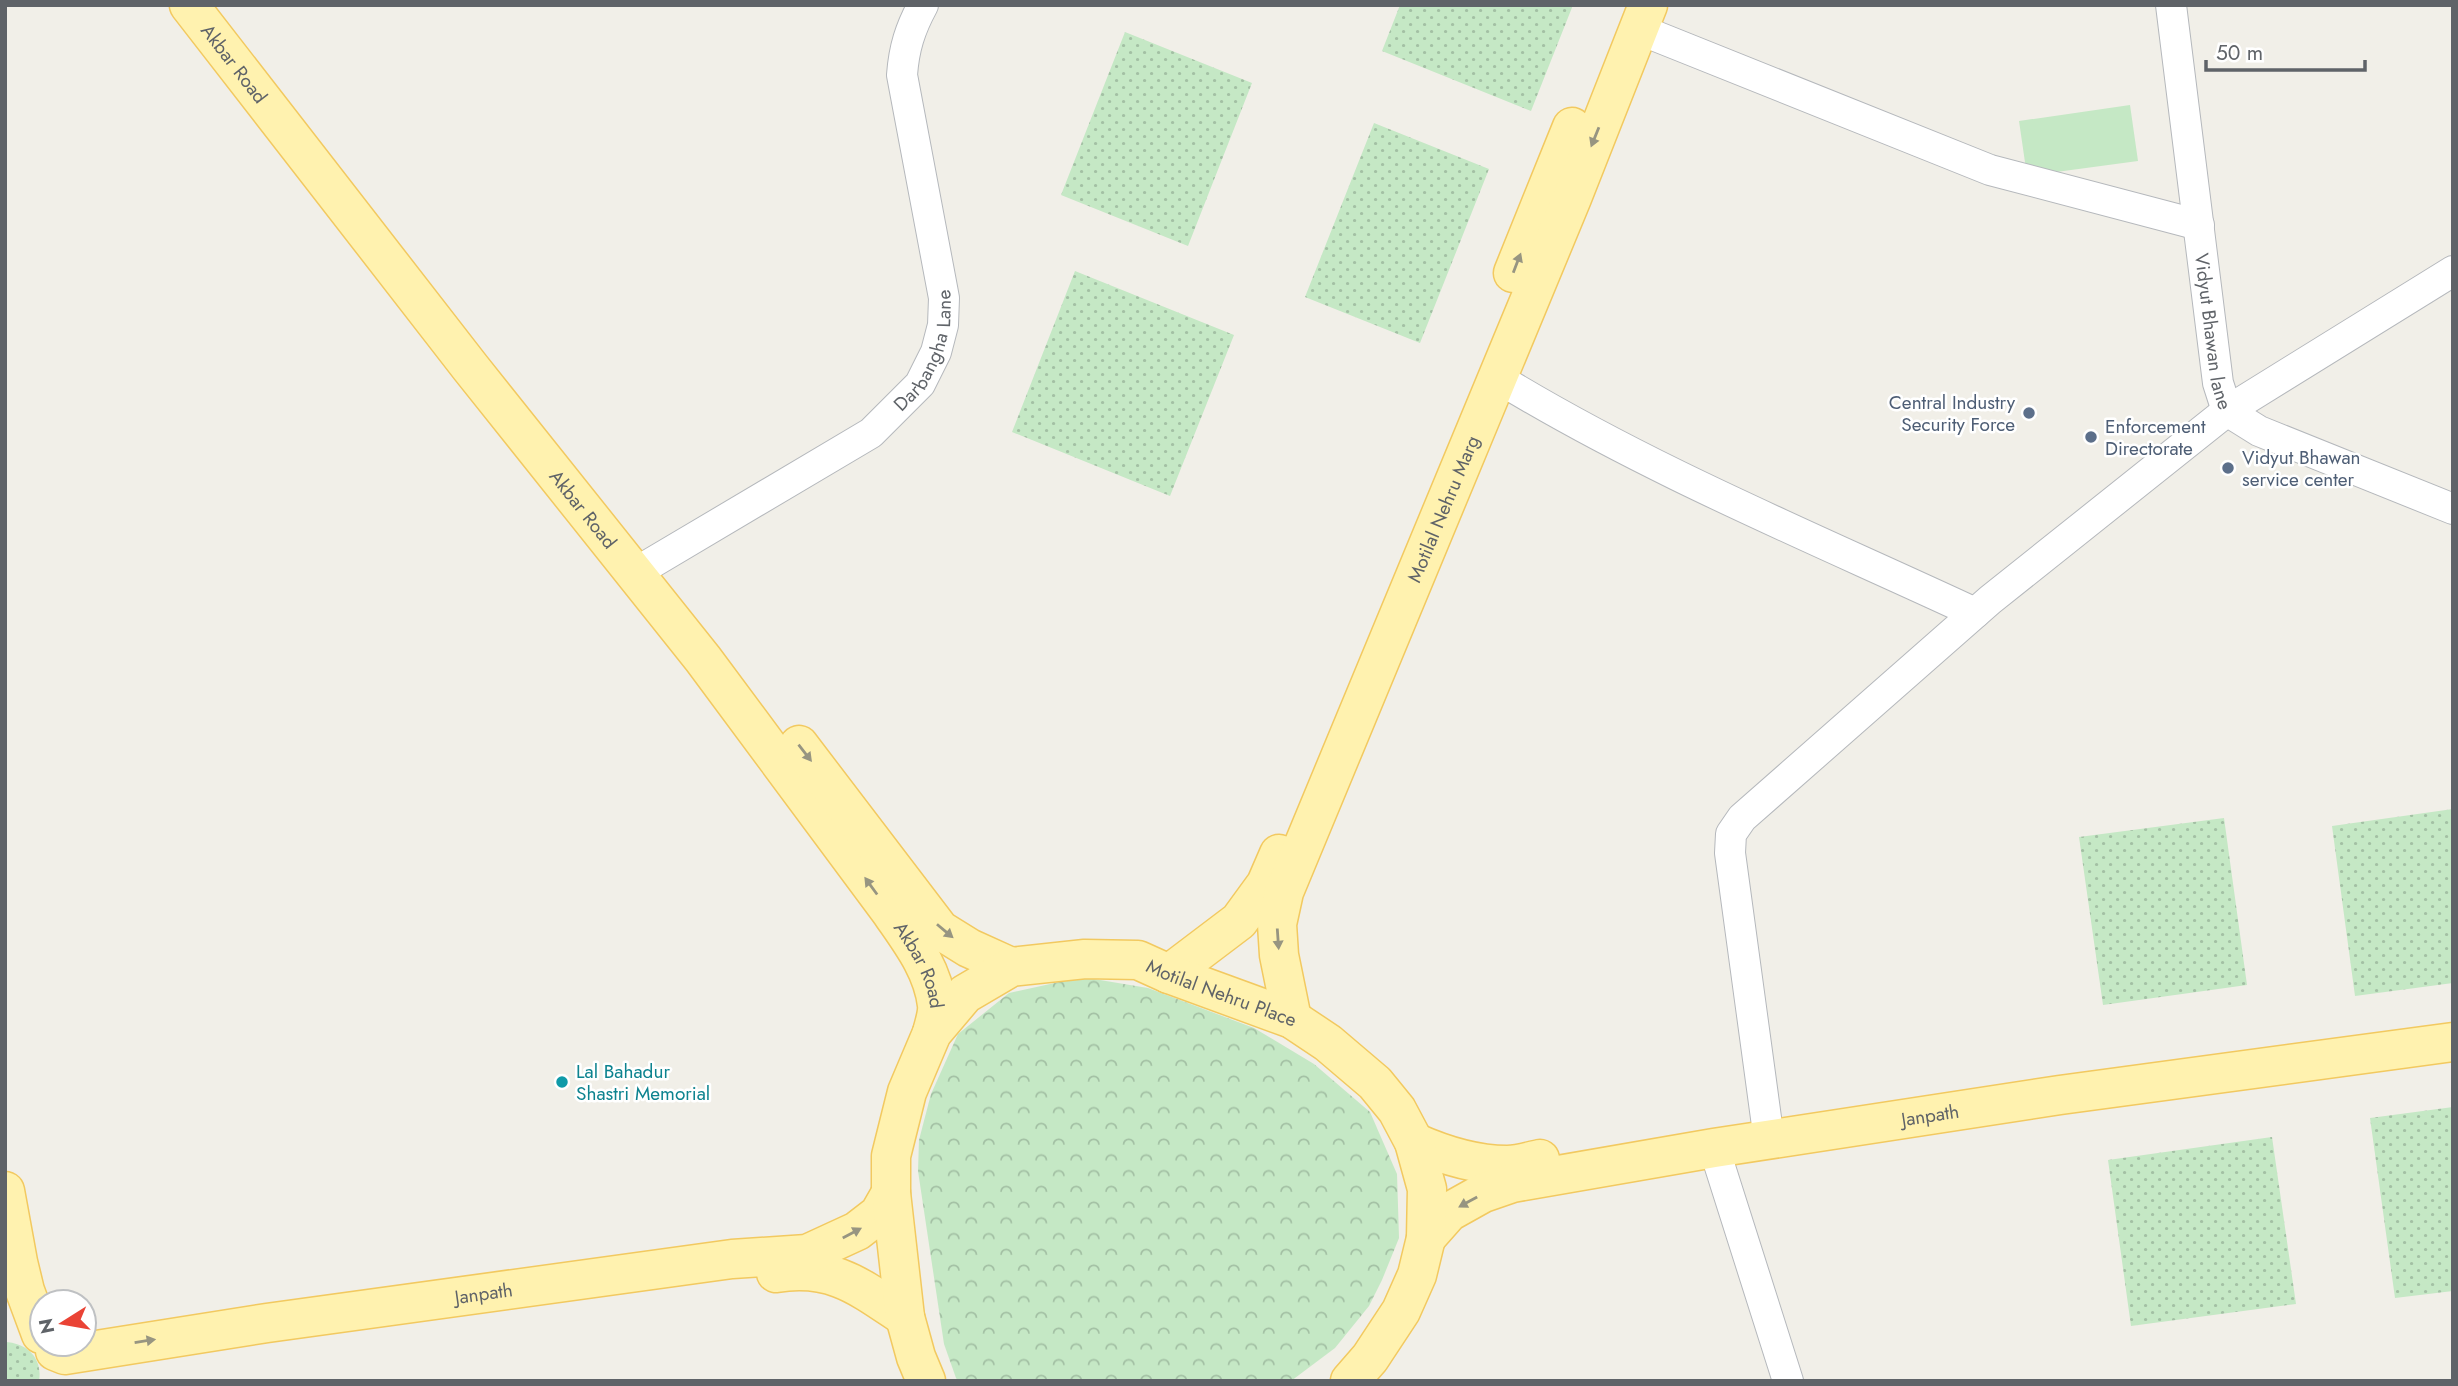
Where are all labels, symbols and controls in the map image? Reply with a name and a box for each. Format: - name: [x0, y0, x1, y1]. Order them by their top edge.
- street label: Akbar Road: [194, 18, 274, 109]
- scale bar: [2206, 28, 2365, 72]
- text: 50 m: [2216, 38, 2263, 68]
- one-way arrow: [1589, 126, 1600, 147]
- street label: Vidyut Bhawan lane: [2188, 252, 2239, 413]
- one-way arrow: [1512, 253, 1523, 274]
- street label: Darbangha Lane: [887, 287, 958, 417]
- place label: Central Industry Security Force: [1889, 389, 2016, 438]
- marker: Central Industry Security Force: [2021, 405, 2037, 421]
- place label: Enforcement Directorate: [2105, 413, 2206, 462]
- marker: Enforcement Directorate: [2083, 429, 2099, 445]
- street label: Motilal Nehru Marg: [1401, 431, 1486, 587]
- place label: Vidyut Bhawan service center: [2242, 444, 2361, 493]
- marker: Vidyut Bhawan service center: [2220, 460, 2236, 476]
- street label: Akbar Road: [543, 464, 623, 555]
- one-way arrow: [797, 743, 812, 761]
- one-way arrow: [864, 877, 878, 895]
- street label: Akbar Road: [887, 916, 950, 1010]
- one-way arrow: [936, 923, 954, 939]
- one-way arrow: [1273, 928, 1284, 950]
- street label: Motilal Nehru Place: [1142, 953, 1300, 1034]
- place label: Lal Bahadur Shastri Memorial: [576, 1058, 710, 1107]
- marker: Lal Bahadur Shastri Memorial: [554, 1074, 570, 1090]
- street label: Janpath: [1896, 1098, 1961, 1134]
- one-way arrow: [1458, 1196, 1478, 1208]
- one-way arrow: [842, 1227, 862, 1238]
- street label: Janpath: [450, 1276, 514, 1311]
- north arrow: [28, 1288, 98, 1358]
- text: N: [32, 1316, 61, 1336]
- one-way arrow: [134, 1336, 156, 1347]

